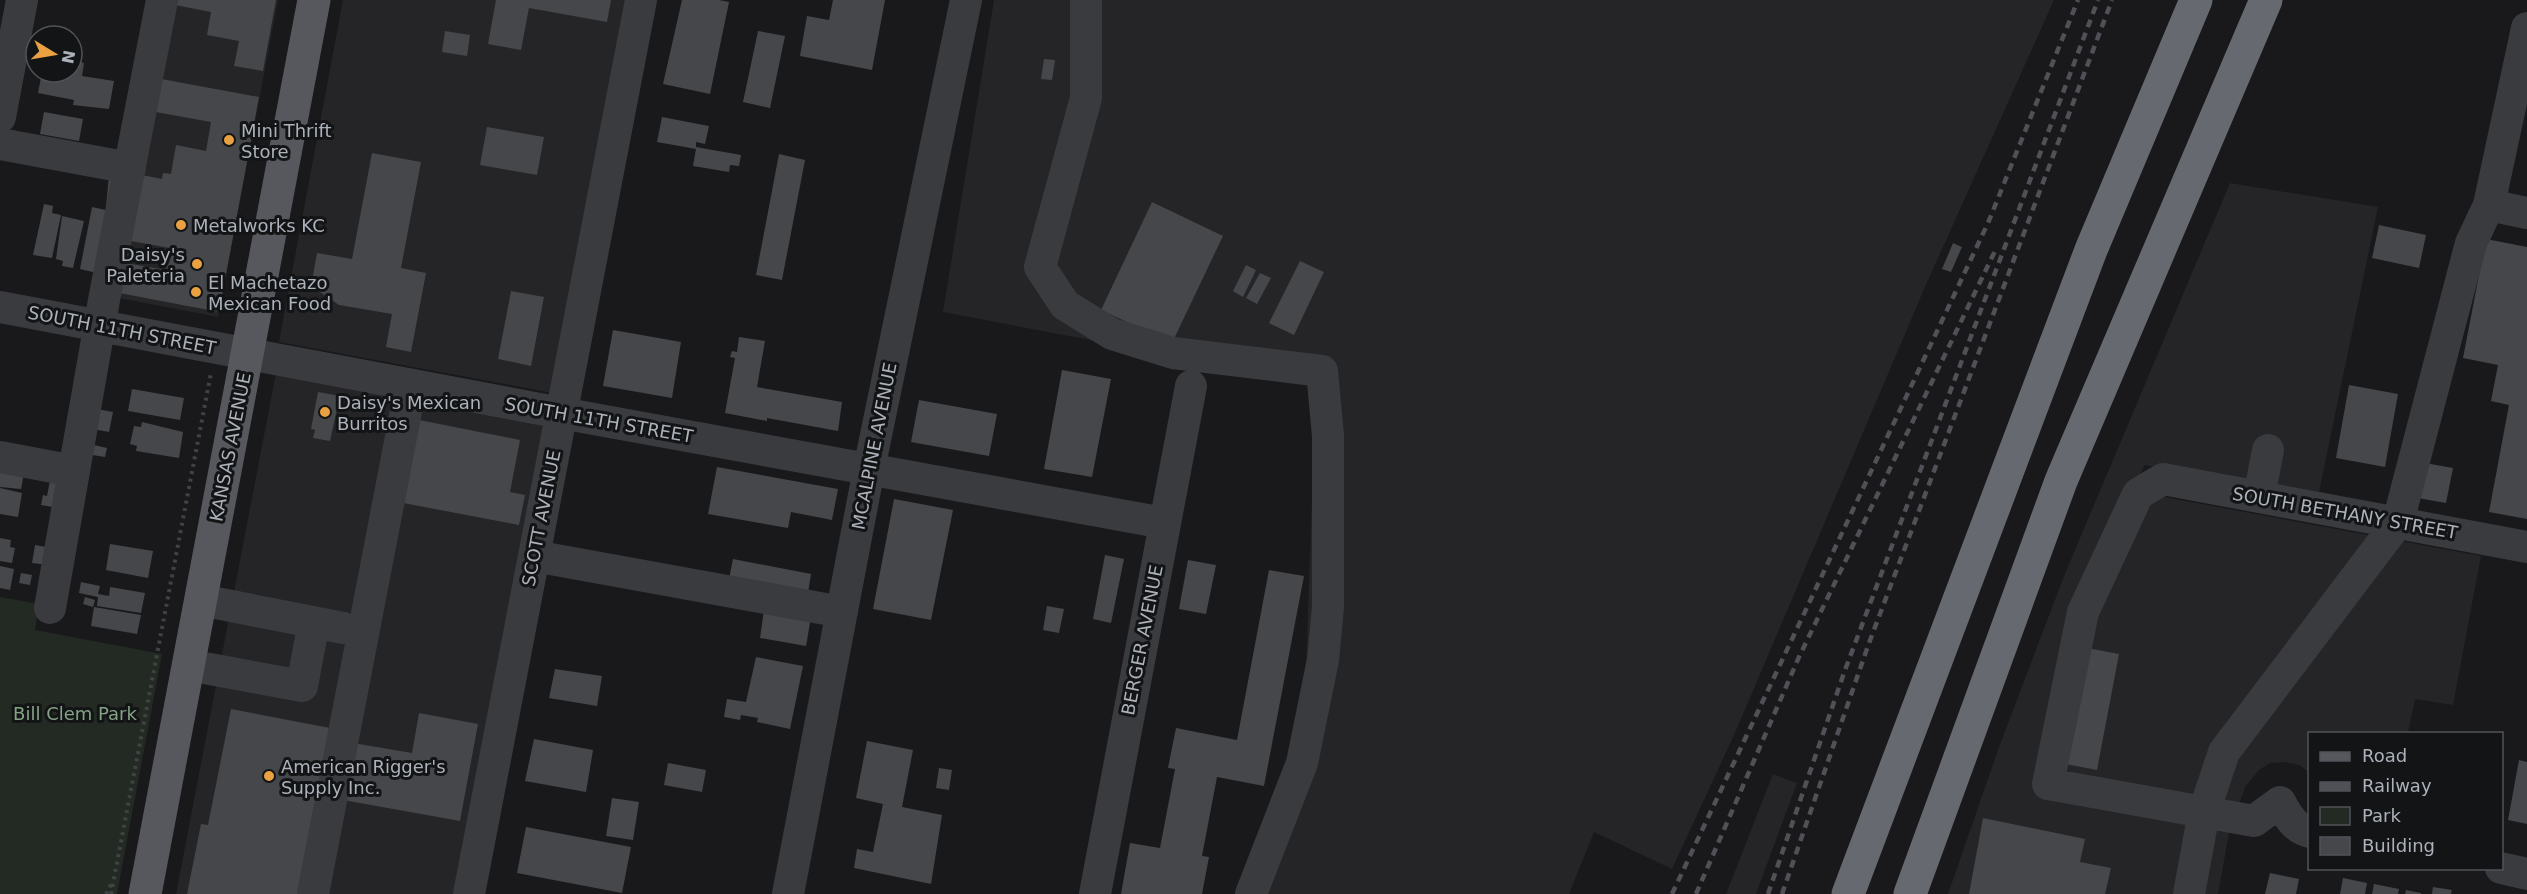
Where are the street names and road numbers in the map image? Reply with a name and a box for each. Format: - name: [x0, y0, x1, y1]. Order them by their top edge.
- street label: SOUTH 11TH STREET: [26, 301, 219, 359]
- street label: MCALPINE AVENUE: [847, 361, 901, 531]
- street label: KANSAS AVENUE: [205, 371, 255, 523]
- street label: SOUTH 11TH STREET: [503, 393, 696, 447]
- street label: SCOTT AVENUE: [517, 448, 565, 588]
- street label: SOUTH BETHANY STREET: [2231, 483, 2460, 543]
- street label: BERGER AVENUE: [1117, 563, 1167, 717]

